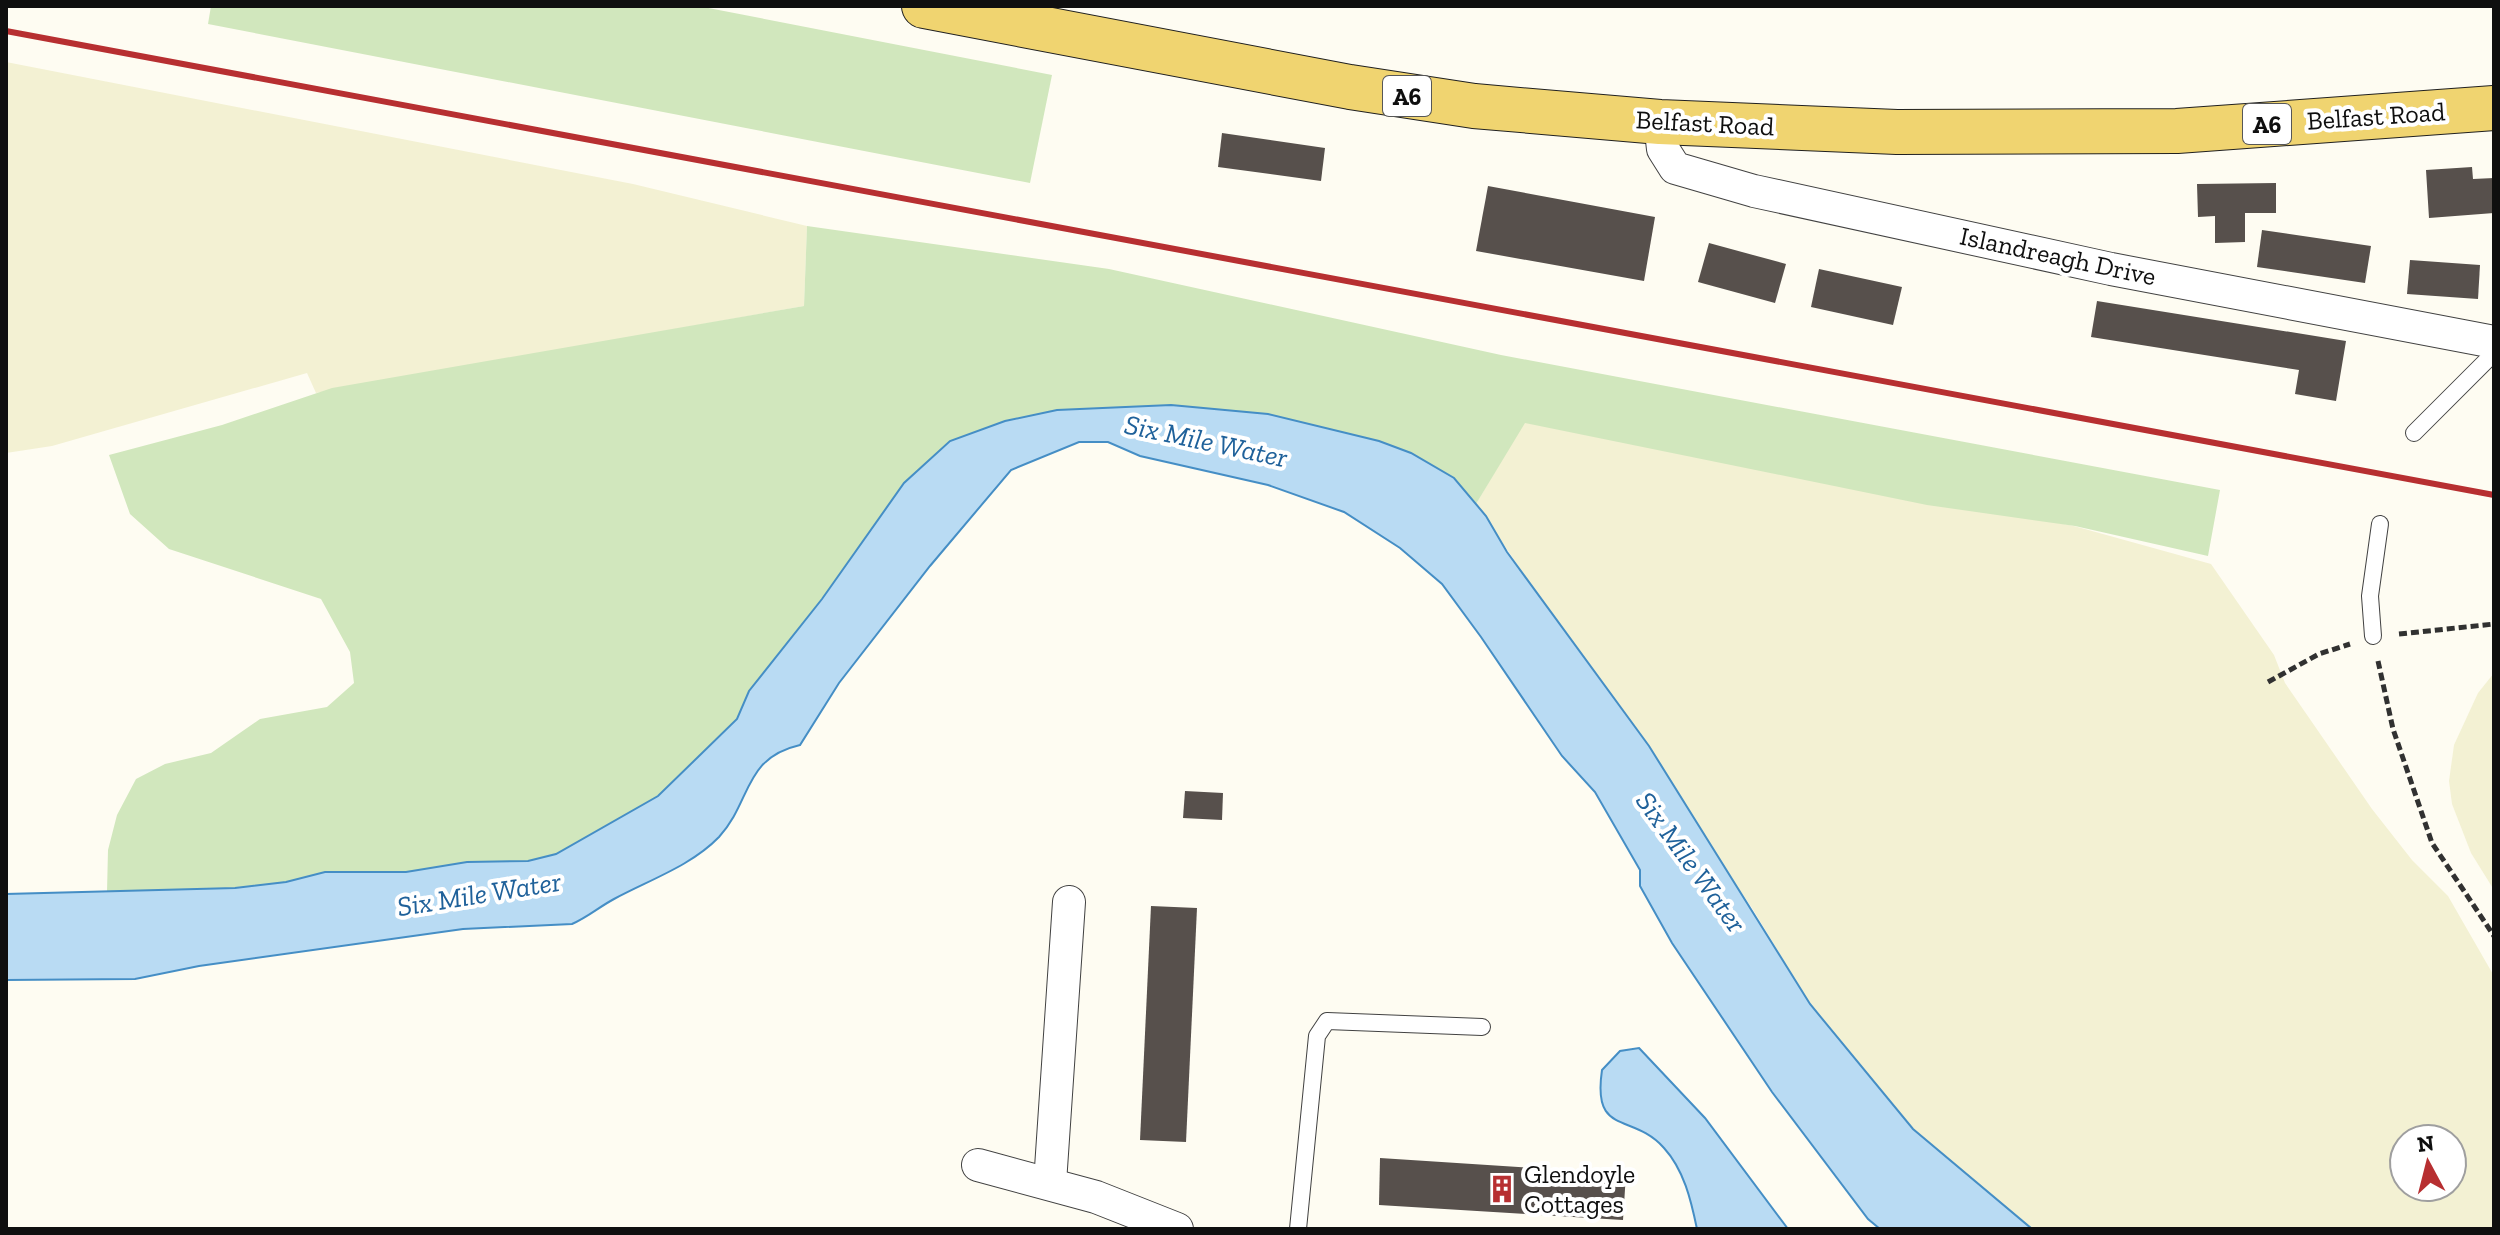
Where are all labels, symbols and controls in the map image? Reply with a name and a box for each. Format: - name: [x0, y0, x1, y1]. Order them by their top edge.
- road number: A6: [1383, 76, 1431, 116]
- street label: Belfast Road: [2306, 95, 2446, 137]
- street label: Belfast Road: [1635, 103, 1775, 143]
- road number: A6: [2243, 104, 2291, 144]
- street label: Islandreagh Drive: [1957, 220, 2159, 292]
- water label: Six Mile Water: [1122, 408, 1291, 474]
- water label: Six Mile Water: [1629, 785, 1753, 939]
- water label: Six Mile Water: [395, 865, 564, 923]
- north arrow: [2388, 1123, 2468, 1203]
- text: N: [2416, 1129, 2436, 1158]
- place label: Glendoyle Cottages: [1524, 1158, 1635, 1220]
- building icon: Glendoyle Cottages: [1487, 1174, 1517, 1204]

